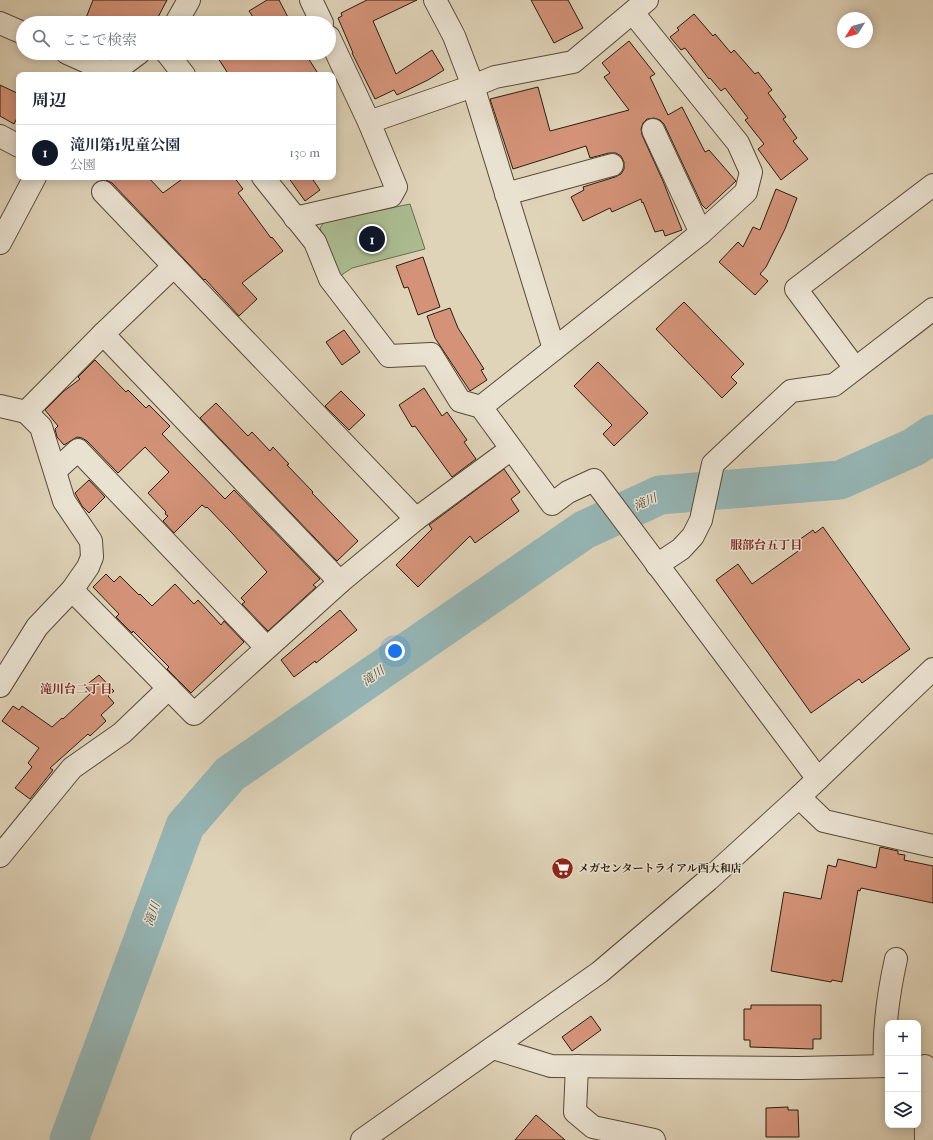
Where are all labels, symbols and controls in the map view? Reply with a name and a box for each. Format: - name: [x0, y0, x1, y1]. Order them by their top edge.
- north arrow: [837, 12, 873, 48]
- search box: [16, 16, 336, 60]
- icon: search: [30, 27, 52, 49]
- text: ここで検索: [62, 31, 137, 49]
- text: 周辺: [32, 90, 66, 110]
- text: 滝川第1児童公園: [70, 136, 180, 154]
- text: 1: [43, 145, 47, 160]
- text: 130 m: [289, 145, 320, 160]
- text: 公園: [70, 157, 96, 172]
- pin: 1: [359, 224, 385, 254]
- water label: 滝川: [631, 490, 661, 513]
- district label: 服部台五丁目: [730, 538, 802, 552]
- your location: [385, 641, 405, 661]
- water label: 滝川: [359, 662, 388, 689]
- district label: 滝川台二丁目: [40, 682, 112, 696]
- supermarket icon: メガセンタートライアル西大和店: [550, 855, 576, 881]
- place label: メガセンタートライアル西大和店: [578, 862, 741, 875]
- water label: 滝川: [141, 898, 163, 928]
- map controls: [885, 1020, 921, 1128]
- button: +: [885, 1020, 921, 1056]
- button: −: [885, 1056, 921, 1092]
- button: layers: [885, 1092, 921, 1128]

